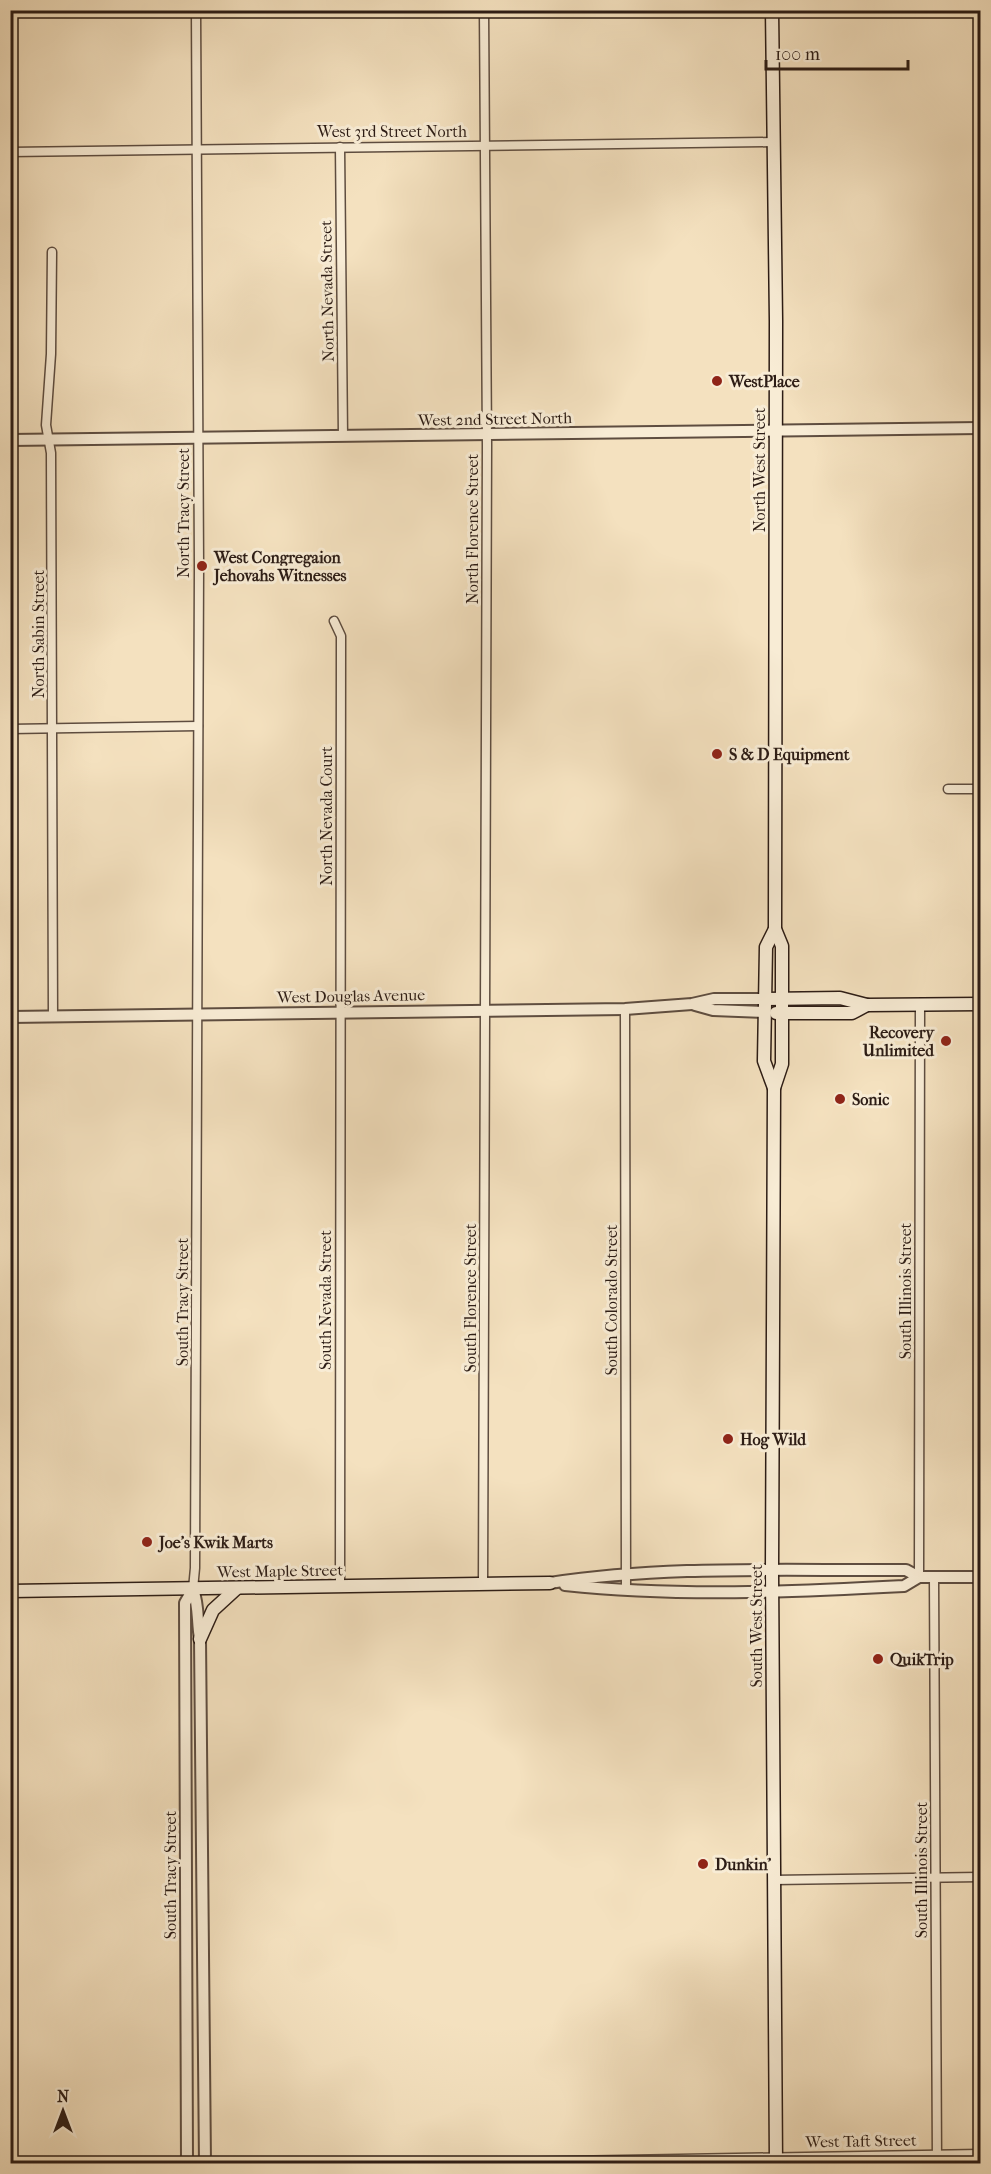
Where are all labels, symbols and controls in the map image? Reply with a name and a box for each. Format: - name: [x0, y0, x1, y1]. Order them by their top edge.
- scale bar: [766, 33, 908, 71]
- text: 100 m: [775, 44, 820, 65]
- street label: West 3rd Street North: [316, 122, 467, 141]
- street label: North Nevada Street: [316, 220, 338, 362]
- place label: WestPlace: [728, 372, 800, 391]
- marker: WestPlace: [710, 374, 724, 388]
- street label: North West Street: [750, 407, 769, 532]
- street label: West 2nd Street North: [417, 408, 572, 430]
- street label: North Tracy Street: [174, 448, 193, 578]
- street label: North Florence Street: [463, 454, 482, 604]
- place label: West Congregaion Jehovahs Witnesses: [212, 548, 347, 586]
- marker: West Congregaion Jehovahs Witnesses: [195, 559, 209, 573]
- street label: North Sabin Street: [29, 569, 48, 698]
- place label: S & D Equipment: [729, 745, 850, 765]
- street label: North Nevada Court: [317, 746, 336, 886]
- marker: S & D Equipment: [710, 747, 724, 761]
- street label: West Douglas Avenue: [276, 985, 425, 1007]
- place label: Recovery Unlimited: [862, 1023, 935, 1060]
- marker: Recovery Unlimited: [939, 1034, 953, 1048]
- place label: Sonic: [852, 1090, 889, 1109]
- marker: Sonic: [833, 1092, 847, 1106]
- street label: South Illinois Street: [896, 1222, 915, 1359]
- street label: South Florence Street: [461, 1223, 480, 1372]
- street label: South Colorado Street: [602, 1224, 621, 1376]
- street label: South Nevada Street: [316, 1230, 335, 1370]
- street label: South Tracy Street: [173, 1238, 192, 1366]
- place label: Hog Wild: [740, 1430, 807, 1450]
- marker: Hog Wild: [721, 1432, 735, 1446]
- place label: Joe's Kwik Marts: [157, 1533, 273, 1553]
- marker: Joe's Kwik Marts: [140, 1535, 154, 1549]
- street label: West Maple Street: [216, 1560, 343, 1582]
- street label: South West Street: [747, 1564, 766, 1688]
- place label: QuikTrip: [890, 1650, 954, 1670]
- marker: QuikTrip: [871, 1652, 885, 1666]
- street label: South Illinois Street: [912, 1801, 931, 1938]
- street label: South Tracy Street: [161, 1811, 180, 1939]
- place label: Dunkin': [715, 1855, 772, 1874]
- marker: Dunkin': [696, 1857, 710, 1871]
- north arrow: [33, 2081, 93, 2141]
- text: N: [57, 2087, 70, 2106]
- street label: West Taft Street: [804, 2131, 917, 2151]

